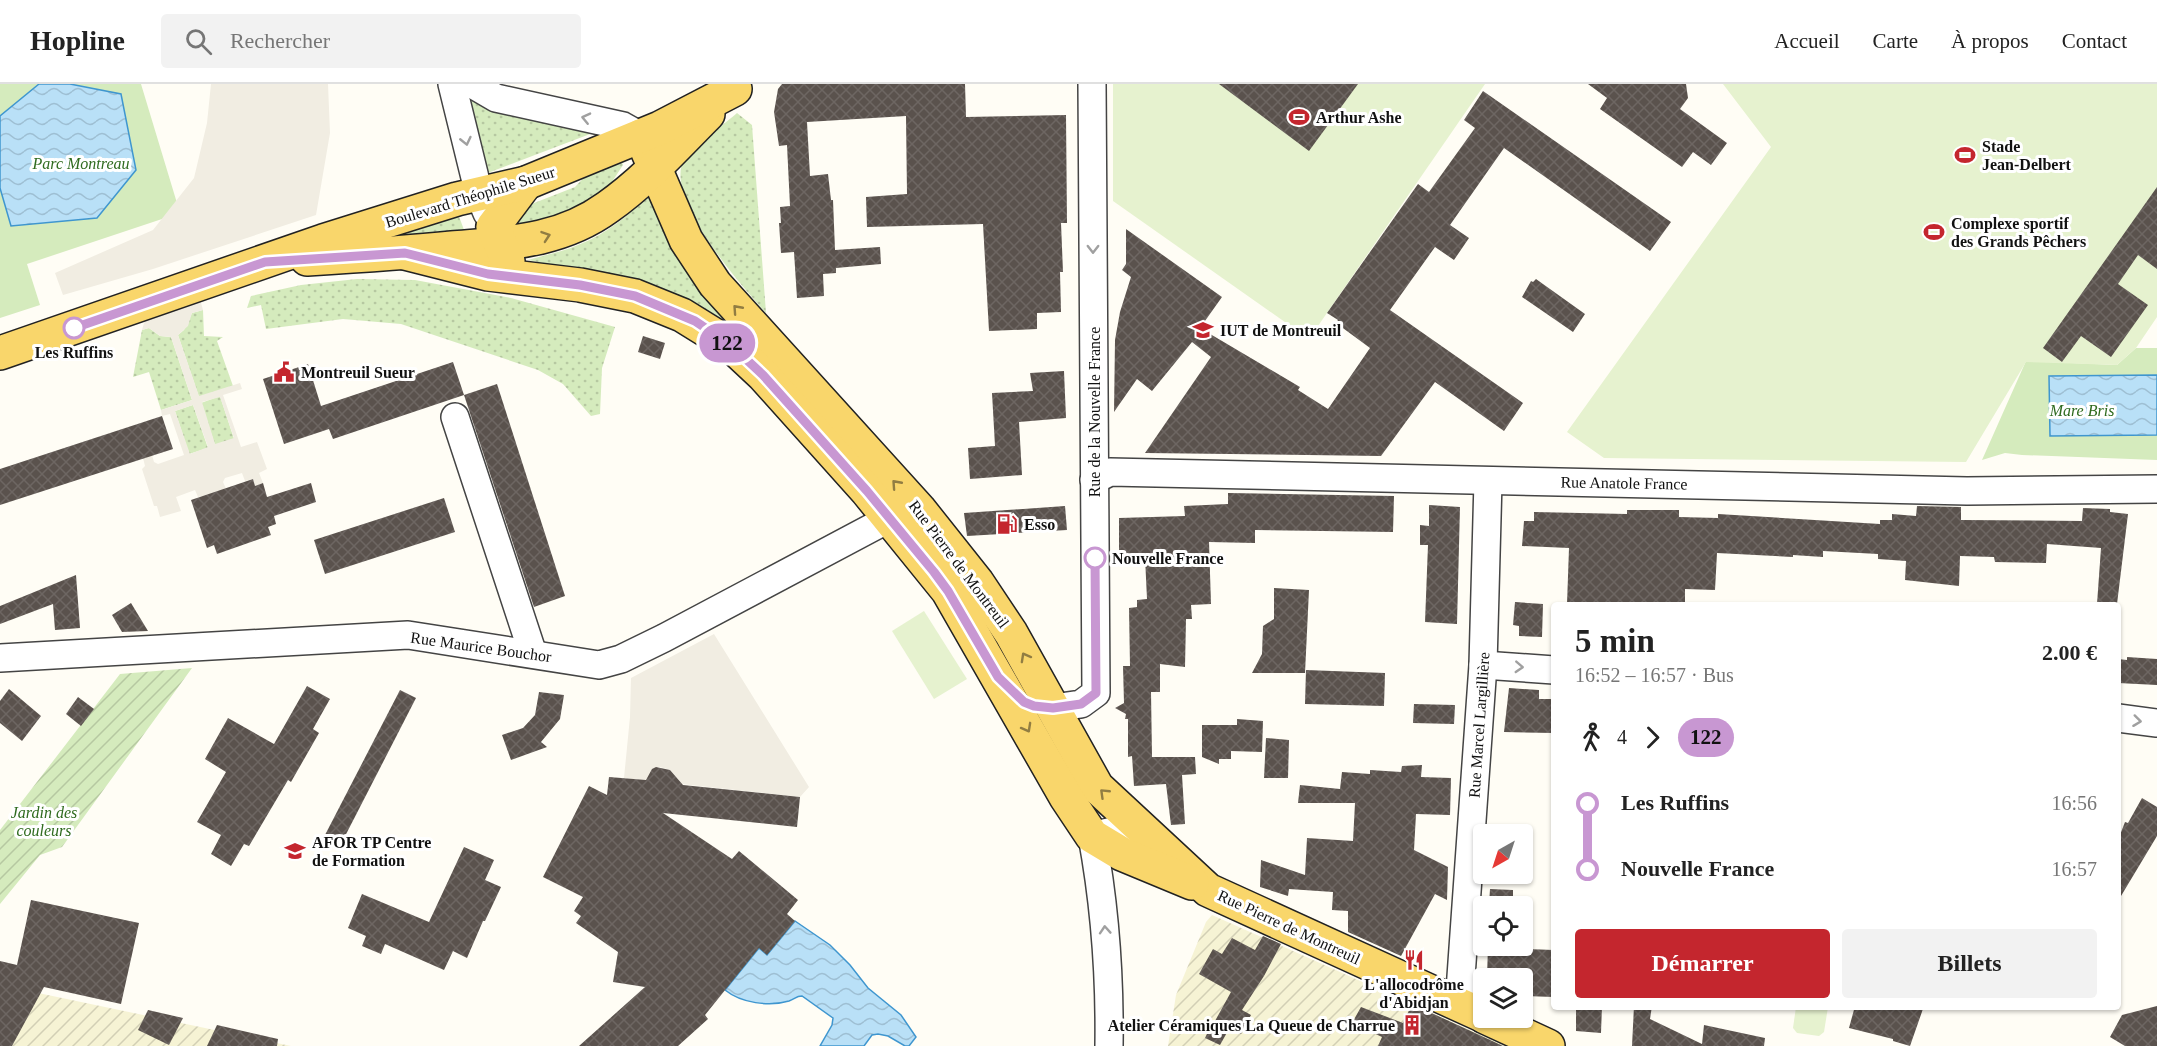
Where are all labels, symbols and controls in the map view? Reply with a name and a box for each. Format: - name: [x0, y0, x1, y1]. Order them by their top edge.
- search box: [161, 14, 581, 68]
- text: Hopline: [30, 25, 125, 56]
- icon: search: [182, 25, 215, 58]
- text: Rechercher: [230, 28, 330, 53]
- text: Accueil: [1774, 29, 1840, 53]
- text: Carte: [1873, 29, 1918, 53]
- text: À propos: [1951, 29, 2029, 53]
- text: Contact: [2062, 29, 2127, 53]
- sports icon: Arthur Ashe: [1287, 105, 1311, 129]
- place label: Arthur Ashe: [1316, 109, 1402, 126]
- one-way arrow: [581, 112, 591, 125]
- one-way arrow: [459, 136, 472, 146]
- place label: Stade Jean-Delbert: [1982, 138, 2072, 173]
- sports icon: Stade Jean-Delbert: [1953, 143, 1977, 167]
- park label: Parc Montreau: [31, 155, 130, 172]
- street label: Boulevard Théophile Sueur: [383, 163, 558, 232]
- place label: Complexe sportif des Grands Pêchers: [1951, 215, 2086, 250]
- sports icon: Complexe sportif des Grands Pêchers: [1922, 220, 1946, 244]
- one-way arrow: [540, 231, 551, 244]
- one-way arrow: [1087, 244, 1099, 253]
- one-way arrow: [733, 305, 744, 315]
- marker: Les Ruffins: [63, 317, 85, 339]
- school or university icon: IUT de Montreuil: [1191, 318, 1215, 342]
- place label: IUT de Montreuil: [1220, 322, 1342, 339]
- line badge: 122: [692, 324, 762, 362]
- street label: Rue de la Nouvelle France: [1086, 327, 1103, 497]
- text: 122: [711, 331, 743, 355]
- place label: Les Ruffins: [35, 344, 113, 361]
- public building icon: Montreuil Sueur: [272, 360, 296, 384]
- place label: Montreuil Sueur: [301, 364, 415, 381]
- park label: Mare Bris: [2049, 402, 2114, 419]
- street label: Rue Anatole France: [1560, 473, 1688, 493]
- one-way arrow: [892, 480, 903, 491]
- street label: Rue Pierre de Montreuil: [906, 497, 1013, 631]
- fuel station icon: Esso: [995, 512, 1019, 536]
- place label: Esso: [1024, 516, 1055, 533]
- marker: Nouvelle France: [1084, 547, 1106, 569]
- place label: Nouvelle France: [1112, 550, 1224, 567]
- text: 5 min: [1575, 623, 1655, 659]
- street label: Rue Maurice Bouchor: [409, 629, 553, 665]
- text: 2.00 €: [2042, 640, 2097, 665]
- street label: Rue Marcel Largillière: [1465, 651, 1494, 799]
- one-way arrow: [1021, 653, 1032, 663]
- one-way arrow: [1514, 661, 1523, 674]
- text: 16:52 – 16:57 · Bus: [1575, 664, 1734, 686]
- one-way arrow: [2133, 714, 2142, 726]
- icon: walk: [1575, 721, 1608, 754]
- icon: forward: [1636, 721, 1669, 754]
- one-way arrow: [1019, 722, 1031, 732]
- text: 122: [1690, 725, 1722, 749]
- text: 4: [1617, 726, 1627, 748]
- one-way arrow: [1100, 789, 1111, 800]
- text: Les Ruffins: [1621, 790, 1729, 815]
- text: 16:56: [2051, 792, 2097, 814]
- park label: Jardin des couleurs: [11, 804, 77, 839]
- north arrow: [1473, 824, 1533, 884]
- map controls: [1473, 824, 1533, 1028]
- place label: AFOR TP Centre de Formation: [312, 834, 431, 869]
- school or university icon: AFOR TP Centre de Formation: [283, 839, 307, 863]
- text: Nouvelle France: [1621, 856, 1774, 881]
- text: 16:57: [2051, 858, 2097, 880]
- street label: Rue Pierre de Montreuil: [1215, 887, 1363, 968]
- button: locate: [1473, 896, 1533, 956]
- one-way arrow: [1099, 925, 1112, 934]
- button: Démarrer: [1575, 929, 1830, 998]
- button: Billets: [1842, 929, 2097, 998]
- restaurant icon: L'allocodrôme d'Abidjan: [1402, 948, 1426, 972]
- button: layers: [1473, 968, 1533, 1028]
- place label: L'allocodrôme d'Abidjan: [1364, 976, 1464, 1012]
- building icon: Atelier Céramiques La Queue de Charrue: [1400, 1013, 1424, 1037]
- place label: Atelier Céramiques La Queue de Charrue: [1108, 1017, 1395, 1035]

